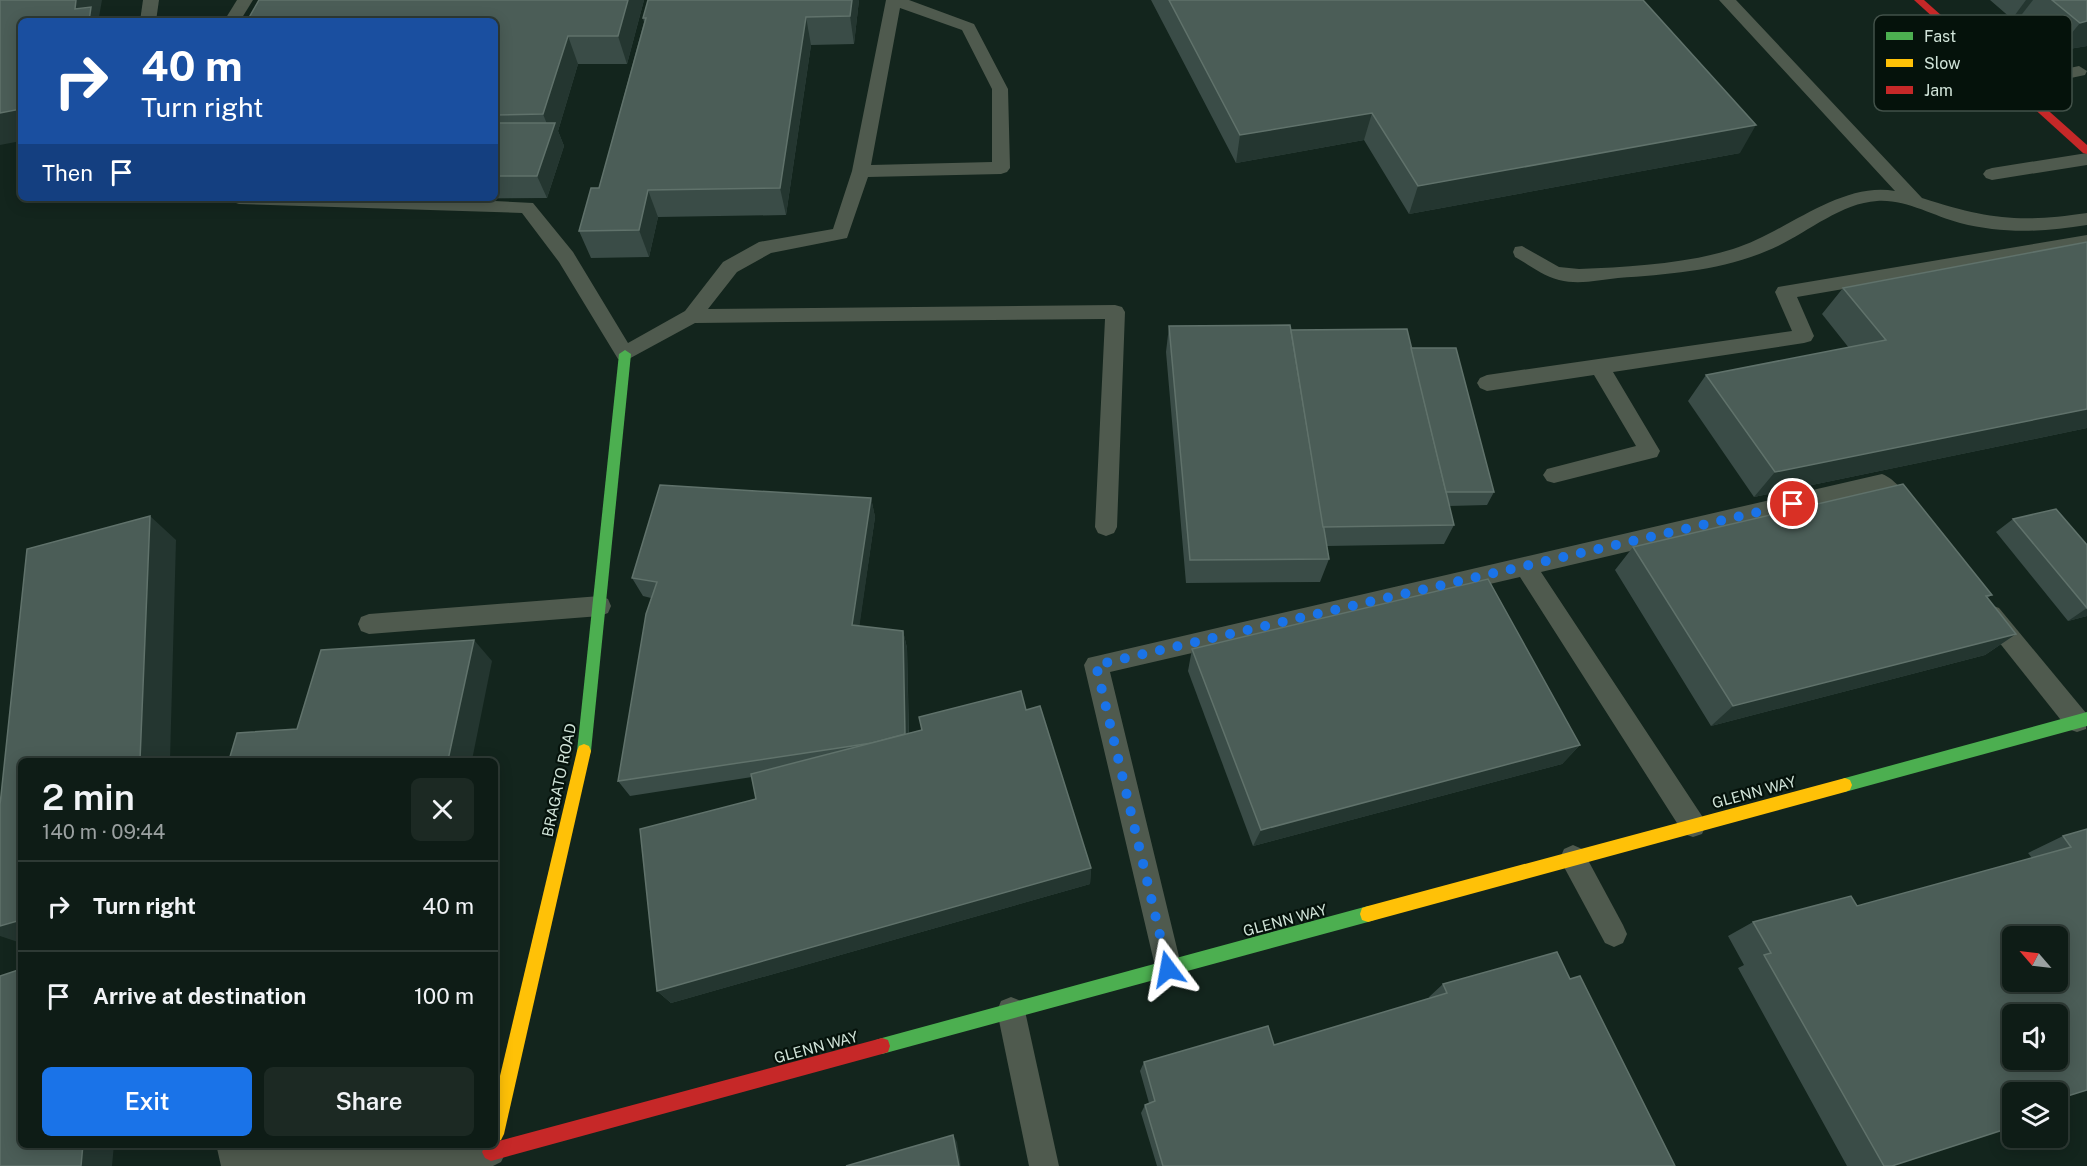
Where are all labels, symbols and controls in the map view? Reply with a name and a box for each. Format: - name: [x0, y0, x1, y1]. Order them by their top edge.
- legend: [1874, 15, 2072, 111]
- text: Fast: [1924, 27, 1956, 46]
- text: 40 m: [141, 41, 243, 90]
- icon: right: [42, 42, 120, 120]
- text: Slow: [1924, 54, 1961, 73]
- text: Jam: [1924, 81, 1953, 100]
- text: Turn right: [141, 91, 264, 123]
- icon: arrive: [105, 156, 138, 189]
- text: Then: [42, 160, 93, 186]
- pin: [1767, 478, 1818, 529]
- icon: arrive: [1776, 487, 1809, 520]
- street label: BRAGATO ROAD: [539, 722, 579, 838]
- street label: GLENN WAY: [1710, 773, 1798, 811]
- text: 2 min: [42, 776, 135, 818]
- button: close: [411, 778, 474, 841]
- text: 140 m · 09:44: [42, 820, 165, 844]
- icon: right: [42, 890, 75, 923]
- text: Turn right: [93, 893, 196, 919]
- text: 40 m: [422, 893, 474, 919]
- street label: GLENN WAY: [1241, 901, 1329, 939]
- north arrow: [2002, 926, 2068, 992]
- map controls: [2002, 926, 2068, 1148]
- position arrow: [1136, 937, 1200, 1001]
- icon: arrive: [42, 980, 75, 1013]
- text: Arrive at destination: [93, 983, 306, 1009]
- text: 100 m: [414, 983, 474, 1009]
- button: sound: [2002, 1004, 2068, 1070]
- street label: GLENN WAY: [772, 1028, 860, 1066]
- button: Exit: [42, 1067, 252, 1136]
- button: Share: [264, 1067, 474, 1136]
- button: layers: [2002, 1082, 2068, 1148]

